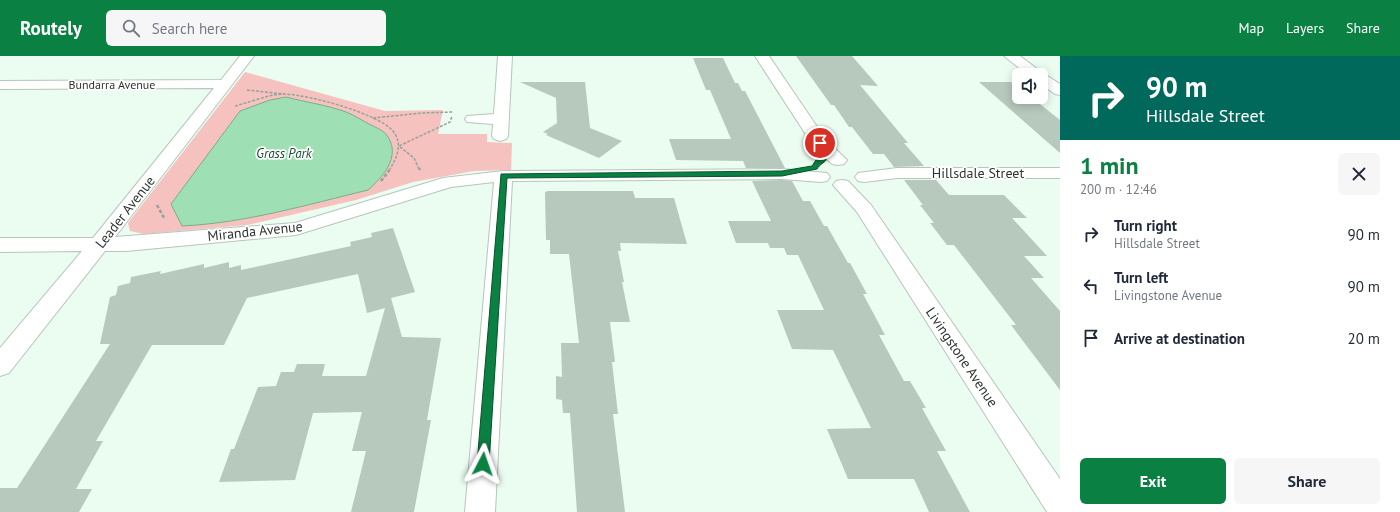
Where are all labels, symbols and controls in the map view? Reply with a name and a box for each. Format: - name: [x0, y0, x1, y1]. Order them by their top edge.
- search box: [106, 10, 386, 46]
- text: Routely: [20, 16, 82, 40]
- icon: search: [120, 17, 142, 39]
- text: Search here: [152, 19, 227, 38]
- text: Map: [1238, 19, 1264, 37]
- text: Layers: [1286, 19, 1324, 37]
- text: Share: [1346, 19, 1380, 37]
- map controls: [1012, 68, 1048, 104]
- button: sound: [1012, 68, 1048, 104]
- text: 90 m: [1146, 68, 1207, 105]
- icon: right: [1080, 72, 1132, 124]
- street label: Bundarra Avenue: [69, 77, 155, 92]
- text: Hillsdale Street: [1146, 104, 1265, 127]
- pin: [803, 126, 837, 160]
- icon: arrive: [809, 132, 831, 154]
- water label: Grass Park: [256, 145, 313, 162]
- text: 1 min: [1080, 150, 1139, 181]
- button: close: [1338, 153, 1380, 195]
- street label: Hillsdale Street: [932, 164, 1024, 182]
- street label: Leader Avenue: [91, 172, 159, 252]
- text: 200 m · 12:46: [1080, 181, 1157, 198]
- text: Turn right: [1114, 216, 1177, 235]
- street label: Miranda Avenue: [206, 217, 304, 245]
- icon: right: [1080, 223, 1102, 245]
- text: 90 m: [1347, 225, 1380, 244]
- text: Hillsdale Street: [1114, 235, 1200, 252]
- text: Turn left: [1114, 268, 1168, 287]
- icon: left: [1080, 275, 1102, 297]
- text: 90 m: [1347, 277, 1380, 296]
- text: Livingstone Avenue: [1114, 287, 1222, 304]
- street label: Livingstone Avenue: [922, 304, 1002, 410]
- icon: arrive: [1080, 327, 1102, 349]
- text: Arrive at destination: [1114, 329, 1245, 348]
- text: 20 m: [1347, 329, 1380, 348]
- position arrow: [462, 443, 504, 485]
- button: Exit: [1080, 458, 1226, 504]
- button: Share: [1234, 458, 1380, 504]

